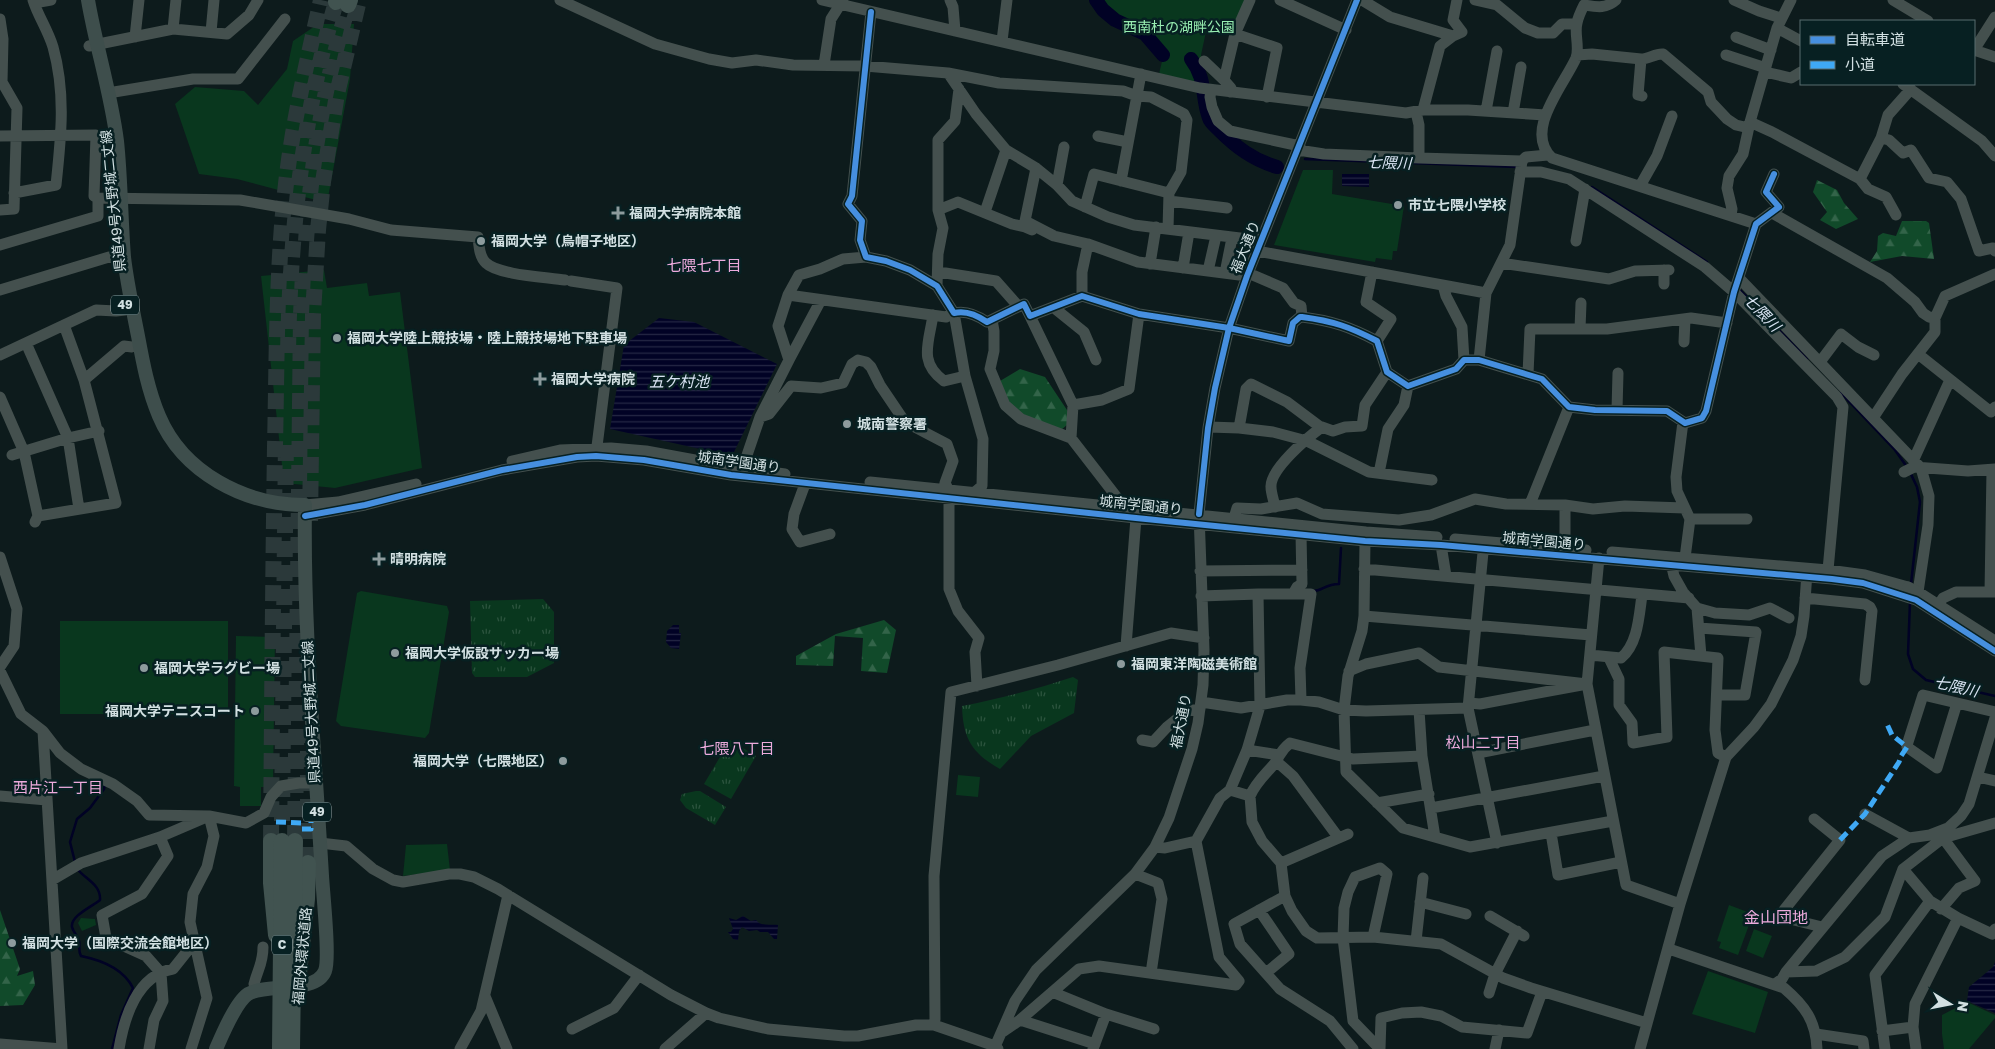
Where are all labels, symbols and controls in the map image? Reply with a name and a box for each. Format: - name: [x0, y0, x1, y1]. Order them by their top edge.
- park label: 西南杜の湖畔公園: [1123, 18, 1235, 35]
- legend: [1800, 20, 1975, 85]
- text: 自転車道: [1845, 30, 1905, 48]
- text: 小道: [1845, 55, 1875, 73]
- street label: 県道49号大野城二丈線: [97, 129, 128, 273]
- water label: 七隈川: [1366, 152, 1414, 172]
- place label: 市立七隈小学校: [1408, 196, 1506, 213]
- marker: 市立七隈小学校: [1392, 199, 1404, 211]
- place label: 福岡大学病院本館: [629, 204, 741, 221]
- marker: 福岡大学病院本館: [611, 206, 625, 220]
- street label: 福大通り: [1226, 218, 1263, 276]
- place label: 福岡大学（烏帽子地区）: [491, 232, 645, 249]
- marker: 福岡大学（烏帽子地区）: [475, 235, 487, 247]
- district label: 七隈七丁目: [666, 256, 742, 274]
- water label: 七隈川: [1741, 290, 1786, 336]
- road number: 49: [111, 296, 139, 314]
- place label: 福岡大学陸上競技場・陸上競技場地下駐車場: [347, 329, 627, 346]
- marker: 福岡大学陸上競技場・陸上競技場地下駐車場: [331, 332, 343, 344]
- place label: 福岡大学病院: [551, 370, 635, 387]
- marker: 福岡大学病院: [533, 372, 547, 386]
- water label: 五ケ村池: [649, 372, 711, 390]
- place label: 城南警察署: [857, 415, 927, 432]
- marker: 城南警察署: [841, 418, 853, 430]
- street label: 城南学園通り: [696, 447, 782, 476]
- street label: 城南学園通り: [1098, 492, 1184, 517]
- street label: 城南学園通り: [1501, 528, 1587, 553]
- place label: 晴明病院: [390, 550, 446, 567]
- marker: 晴明病院: [372, 552, 386, 566]
- street label: 県道49号大野城二丈線: [298, 640, 323, 784]
- place label: 福岡大学仮設サッカー場: [405, 644, 559, 661]
- marker: 福岡大学仮設サッカー場: [389, 647, 401, 659]
- place label: 福岡東洋陶磁美術館: [1131, 655, 1257, 672]
- marker: 福岡東洋陶磁美術館: [1115, 658, 1127, 670]
- place label: 福岡大学ラグビー場: [154, 659, 280, 676]
- marker: 福岡大学ラグビー場: [138, 662, 150, 674]
- water label: 七隈川: [1932, 672, 1982, 700]
- street label: 福大通り: [1167, 692, 1194, 750]
- place label: 福岡大学テニスコート: [105, 702, 245, 719]
- marker: 福岡大学テニスコート: [249, 705, 261, 717]
- district label: 松山二丁目: [1445, 733, 1521, 751]
- district label: 七隈八丁目: [699, 739, 775, 757]
- place label: 福岡大学（七隈地区）: [413, 752, 553, 769]
- marker: 福岡大学（七隈地区）: [557, 755, 569, 767]
- district label: 西片江一丁目: [13, 778, 103, 796]
- road number: 49: [303, 802, 331, 822]
- street label: 福岡外環状道路: [289, 906, 314, 1006]
- district label: 金山団地: [1744, 907, 1808, 927]
- place label: 福岡大学（国際交流会館地区）: [22, 934, 218, 951]
- road number: C: [272, 936, 292, 954]
- marker: 福岡大学（国際交流会館地区）: [6, 937, 18, 949]
- north arrow: [1925, 979, 1975, 1029]
- text: N: [1954, 1000, 1973, 1013]

